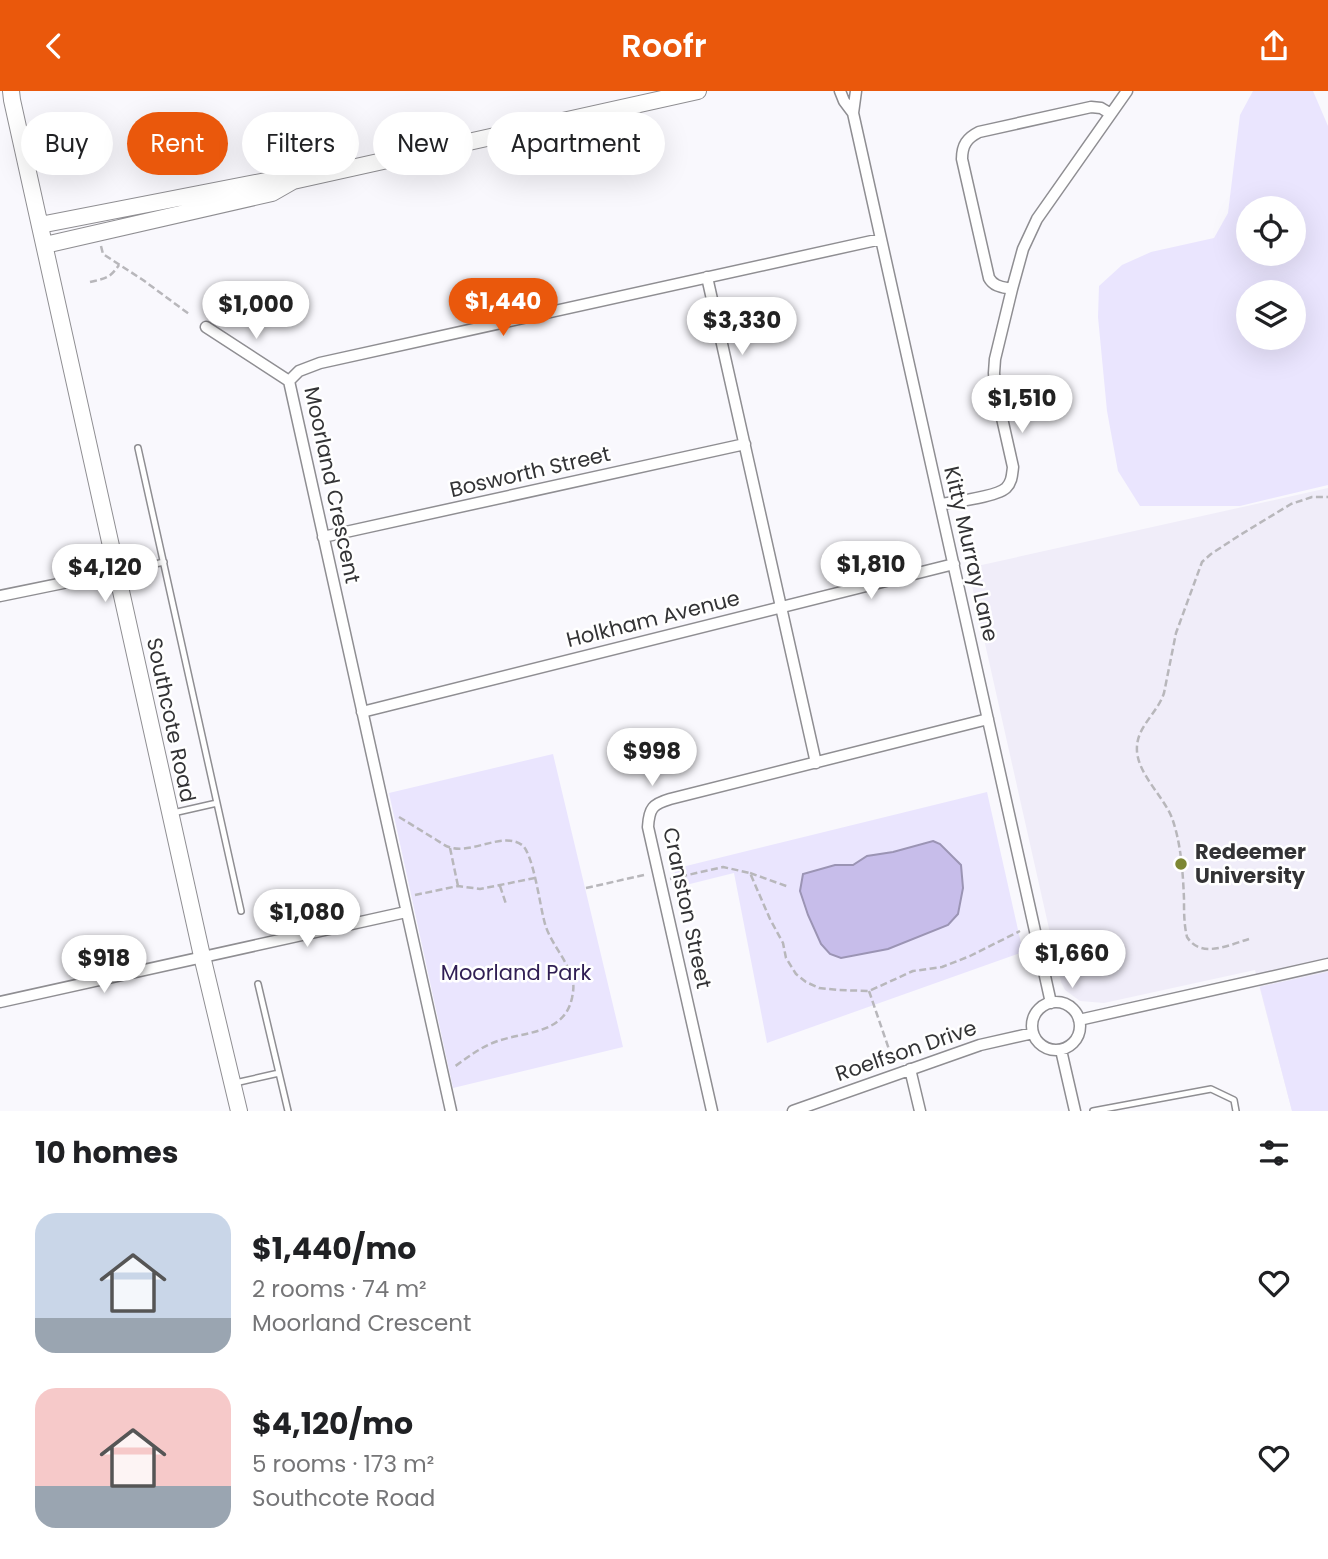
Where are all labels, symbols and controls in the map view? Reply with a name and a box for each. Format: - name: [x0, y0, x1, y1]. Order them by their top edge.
- text: Roofr: [621, 23, 707, 68]
- icon: back: [35, 27, 73, 65]
- icon: share: [1255, 27, 1293, 65]
- chip: Buy: [21, 112, 113, 175]
- chip: Rent: [127, 112, 228, 175]
- chip: Filters: [242, 112, 359, 175]
- chip: New: [373, 112, 473, 175]
- chip: Apartment: [487, 112, 665, 175]
- map controls: [1236, 196, 1306, 350]
- button: locate: [1236, 196, 1306, 266]
- pin: $1,440: [446, 279, 560, 338]
- button: layers: [1236, 280, 1306, 350]
- pin: $1,000: [199, 281, 313, 341]
- text: $1,440: [465, 285, 541, 317]
- text: $1,000: [218, 288, 294, 320]
- pin: $3,330: [685, 297, 799, 357]
- text: $3,330: [703, 304, 781, 336]
- pin: $1,510: [965, 375, 1079, 435]
- text: $1,510: [988, 382, 1056, 414]
- street label: Moorland Crescent: [297, 384, 367, 586]
- street label: Bosworth Street: [447, 439, 613, 504]
- street label: Kitty Murray Lane: [937, 463, 1006, 644]
- pin: $1,810: [814, 541, 928, 601]
- pin: $4,120: [48, 545, 162, 604]
- text: $1,810: [837, 548, 905, 580]
- text: $4,120: [68, 551, 142, 583]
- street label: Holkham Avenue: [563, 583, 743, 654]
- street label: Southcote Road: [140, 635, 203, 805]
- pin: $998: [611, 729, 693, 788]
- text: $998: [623, 735, 681, 767]
- street label: Cranston Street: [656, 825, 719, 991]
- place label: Redeemer University: [1195, 837, 1306, 890]
- marker: Redeemer University: [1173, 856, 1189, 872]
- pin: $1,080: [250, 889, 364, 949]
- text: $1,080: [269, 896, 345, 928]
- pin: $1,660: [1015, 930, 1129, 990]
- pin: $918: [63, 935, 145, 995]
- text: $1,660: [1035, 937, 1109, 969]
- text: $918: [78, 942, 130, 974]
- park label: Moorland Park: [441, 958, 591, 987]
- street label: Roelfson Drive: [831, 1013, 980, 1088]
- text: 10 homes: [35, 1131, 179, 1174]
- icon: filters: [1255, 1134, 1293, 1172]
- text: $1,440/mo: [252, 1227, 416, 1270]
- icon: home: [91, 1241, 175, 1325]
- icon: heart: [1255, 1264, 1293, 1302]
- text: 2 rooms · 74 m²: [252, 1273, 427, 1305]
- text: Moorland Crescent: [252, 1307, 471, 1339]
- text: $4,120/mo: [252, 1402, 413, 1445]
- icon: home: [91, 1416, 175, 1500]
- icon: heart: [1255, 1439, 1293, 1477]
- text: 5 rooms · 173 m²: [252, 1448, 434, 1480]
- text: Southcote Road: [252, 1482, 435, 1514]

